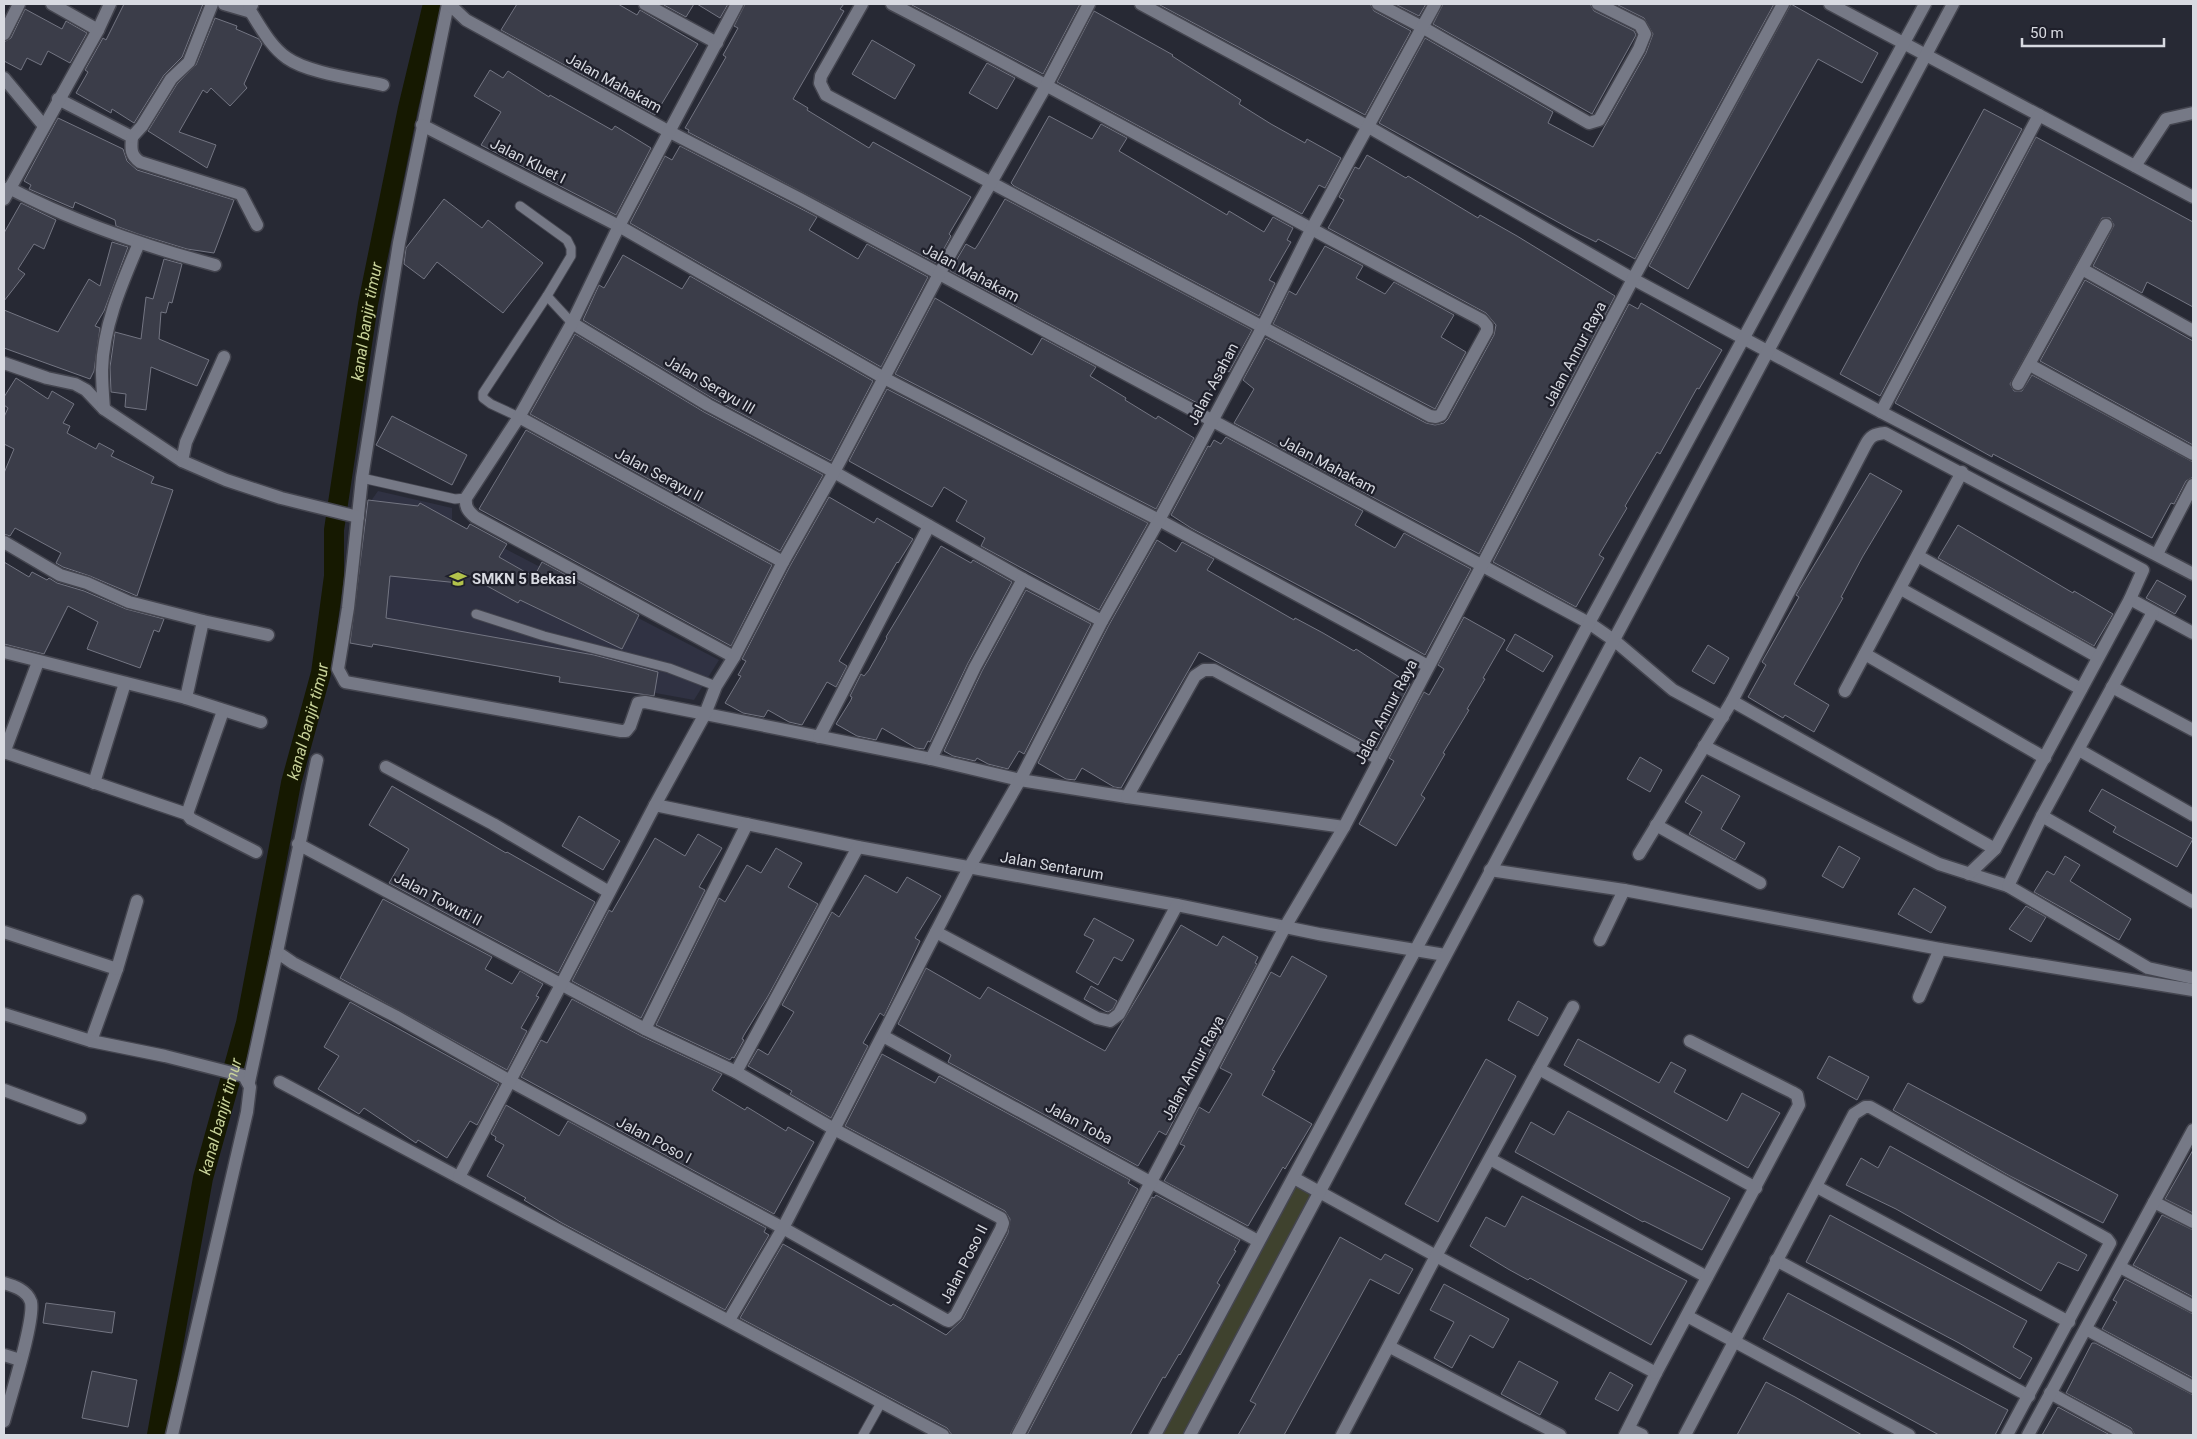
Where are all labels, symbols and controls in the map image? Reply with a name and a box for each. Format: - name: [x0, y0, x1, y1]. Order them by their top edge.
- scale bar: [2022, 15, 2164, 47]
- text: 50 m: [2030, 24, 2064, 42]
- street label: Jalan Mahakam: [563, 49, 665, 117]
- street label: Jalan Kluet I: [487, 134, 569, 188]
- street label: Jalan Mahakam: [920, 240, 1022, 306]
- water label: kanal banjir timur: [347, 260, 386, 382]
- street label: Jalan Annur Raya: [1540, 299, 1610, 409]
- street label: Jalan Asahan: [1184, 340, 1242, 428]
- street label: Jalan Serayu III: [662, 352, 758, 418]
- street label: Jalan Mahakam: [1277, 432, 1379, 498]
- street label: Jalan Serayu II: [612, 444, 706, 506]
- school or university icon: SMKN 5 Bekasi: [448, 569, 468, 589]
- place label: SMKN 5 Bekasi: [472, 570, 576, 588]
- street label: Jalan Annur Raya: [1351, 657, 1421, 767]
- water label: kanal banjir timur: [283, 661, 332, 782]
- street label: Jalan Sentarum: [999, 848, 1105, 884]
- street label: Jalan Towuti II: [391, 868, 485, 930]
- street label: Jalan Annur Raya: [1158, 1013, 1228, 1123]
- water label: kanal banjir timur: [195, 1055, 245, 1177]
- street label: Jalan Toba: [1042, 1098, 1116, 1148]
- street label: Jalan Poso I: [613, 1113, 695, 1167]
- street label: Jalan Poso II: [936, 1221, 992, 1307]

